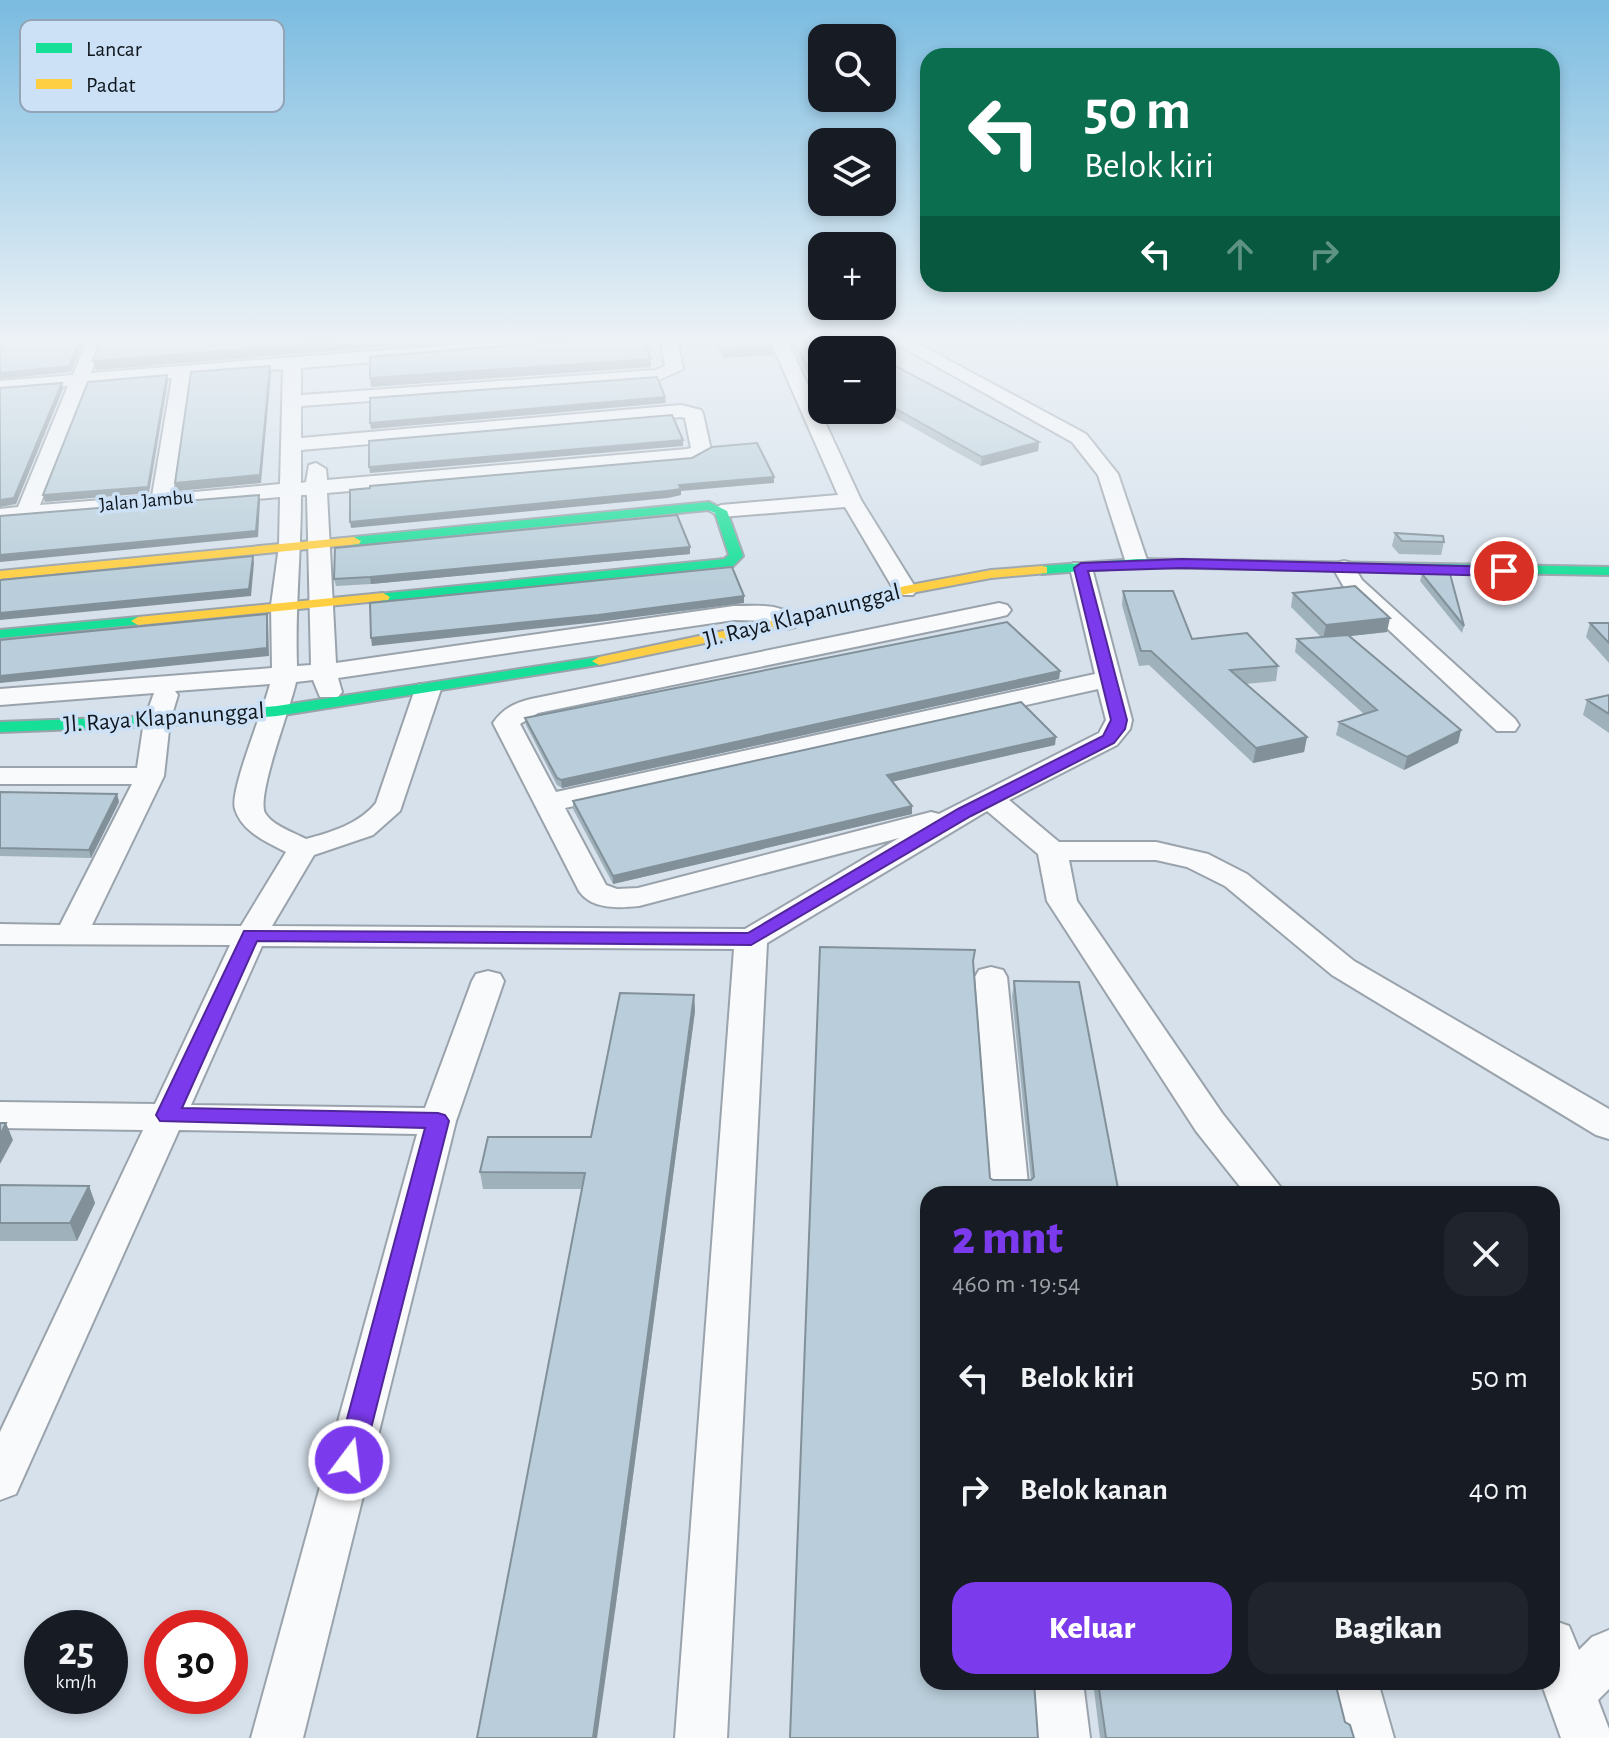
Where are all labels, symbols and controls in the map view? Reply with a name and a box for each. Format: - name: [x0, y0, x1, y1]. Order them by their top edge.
- legend: [20, 20, 284, 112]
- map controls: [808, 24, 896, 424]
- button: search: [808, 24, 896, 112]
- text: Lancar: [86, 38, 142, 60]
- text: Padat: [86, 74, 136, 96]
- icon: left: [952, 80, 1056, 184]
- text: 50 m: [1084, 83, 1191, 139]
- button: layers: [808, 128, 896, 216]
- text: Belok kiri: [1084, 148, 1214, 184]
- button: +: [808, 232, 896, 320]
- icon: left: [1134, 232, 1178, 276]
- icon: ahead: [1218, 232, 1262, 276]
- icon: right: [1302, 232, 1346, 276]
- button: −: [808, 336, 896, 424]
- street label: Jalan Jambu: [98, 487, 194, 515]
- pin: [1470, 537, 1538, 605]
- icon: arrive: [1482, 549, 1526, 593]
- street label: Jl. Raya Klapanunggal: [701, 580, 903, 652]
- street label: Jl. Raya Klapanunggal: [63, 699, 265, 737]
- button: close: [1444, 1212, 1528, 1296]
- text: 2 mnt: [952, 1215, 1063, 1263]
- text: 460 m · 19:54: [952, 1271, 1081, 1297]
- icon: left: [952, 1356, 996, 1400]
- text: Belok kiri: [1020, 1363, 1134, 1393]
- text: 50 m: [1471, 1363, 1528, 1393]
- position arrow: [307, 1418, 391, 1502]
- icon: right: [952, 1468, 996, 1512]
- text: Belok kanan: [1020, 1475, 1168, 1505]
- text: 40 m: [1469, 1475, 1528, 1505]
- button: Keluar: [952, 1582, 1232, 1674]
- button: Bagikan: [1248, 1582, 1528, 1674]
- speed limit sign: 30: [144, 1610, 248, 1714]
- text: 25: [58, 1632, 94, 1672]
- text: km/h: [55, 1672, 97, 1692]

